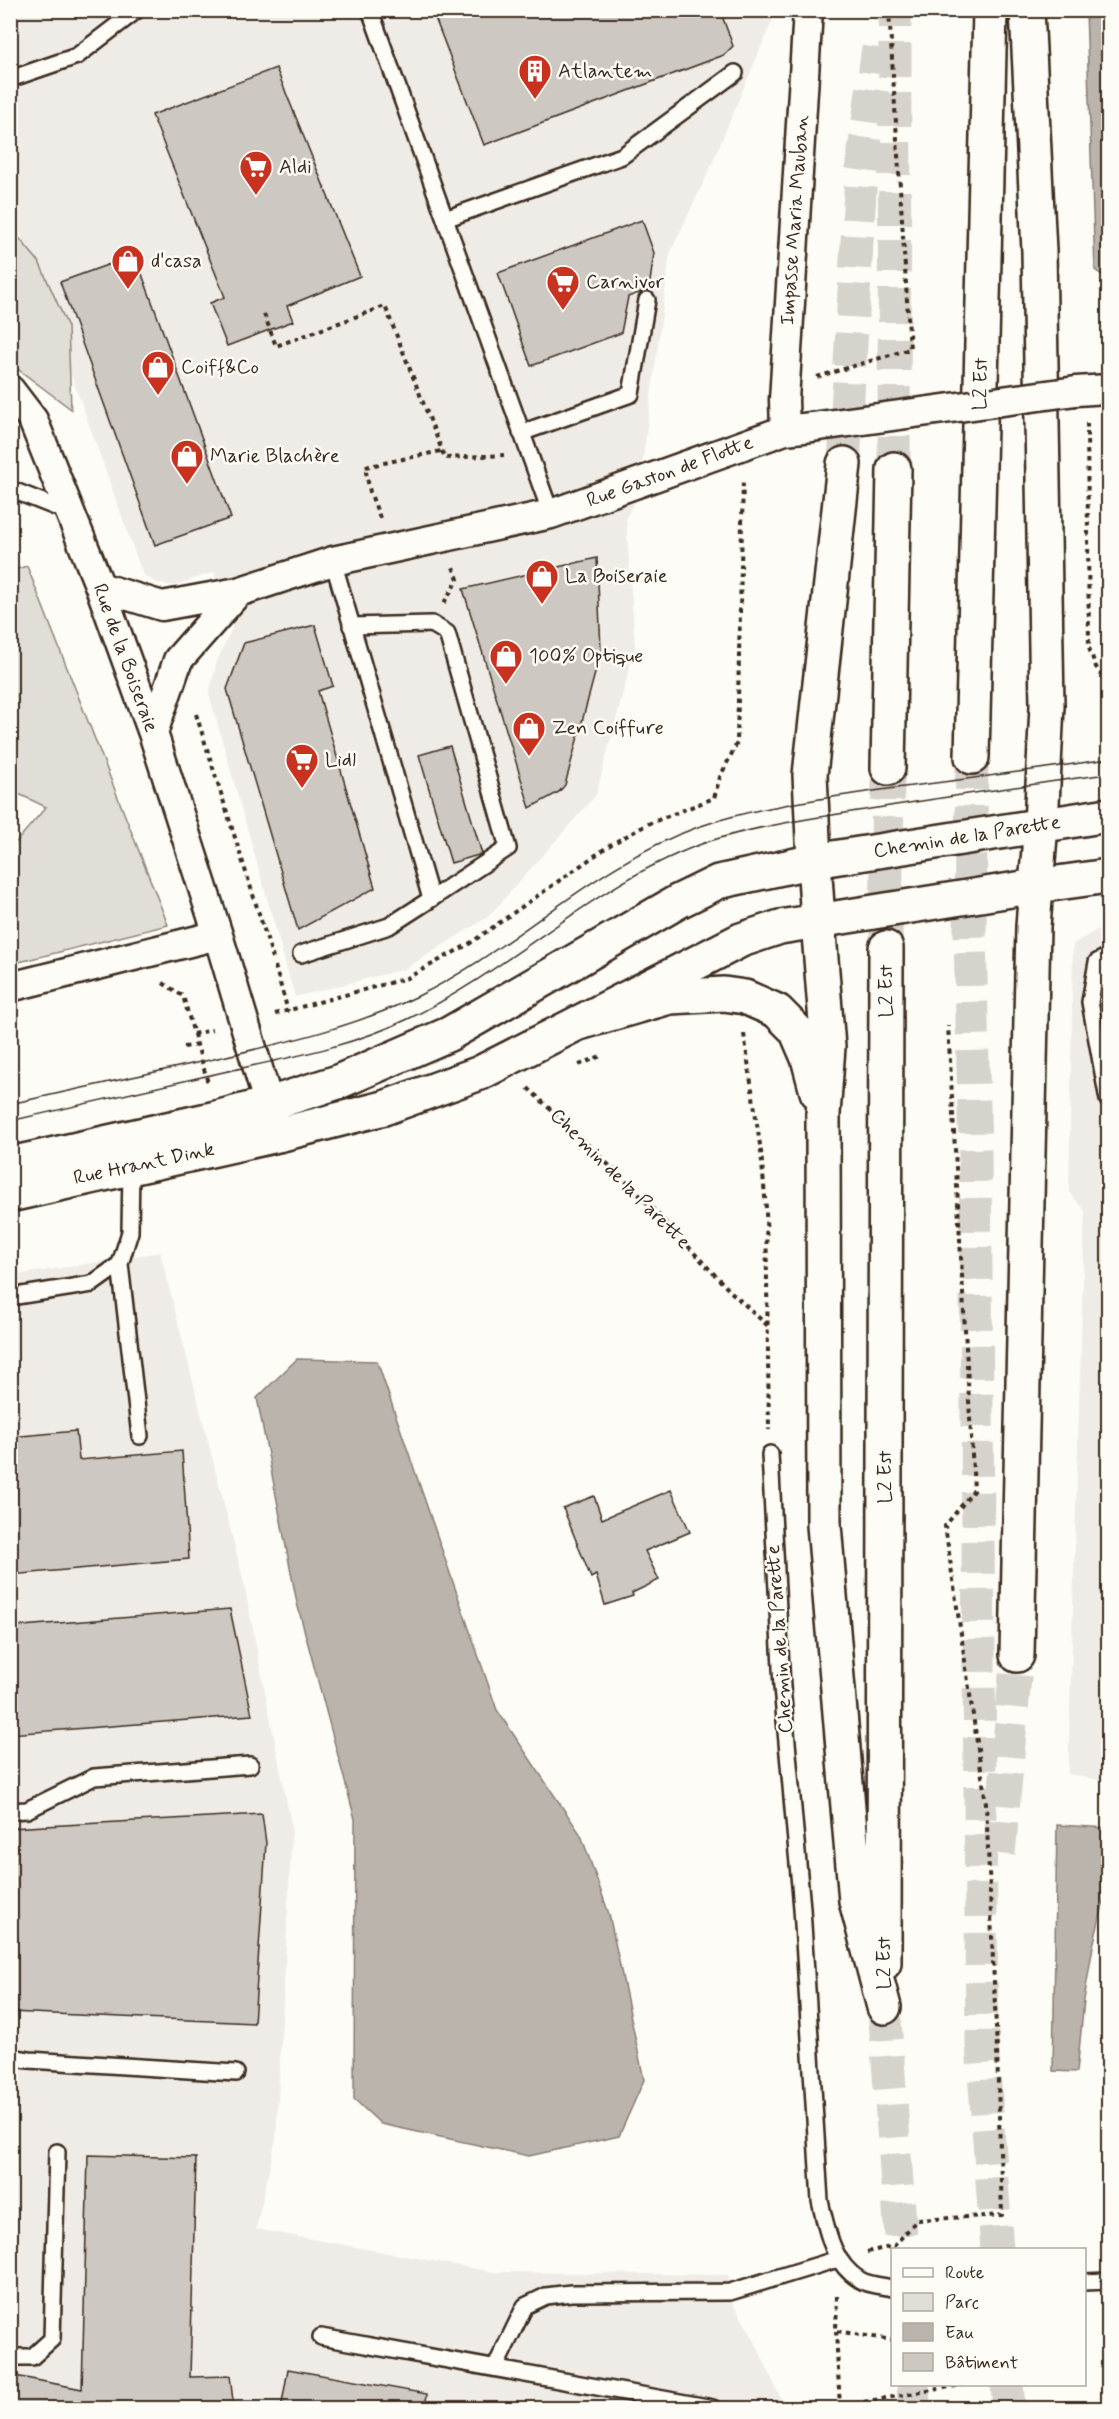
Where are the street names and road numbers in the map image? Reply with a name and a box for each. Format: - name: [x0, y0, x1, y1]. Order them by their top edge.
- street label: Impasse Maria Mauban: [774, 114, 816, 326]
- street label: L2 Est: [967, 357, 995, 411]
- street label: Rue Gaston de Flotte: [583, 429, 757, 515]
- street label: Rue de la Boiseraie: [86, 580, 164, 736]
- street label: Chemin de la Parette: [872, 809, 1063, 865]
- street label: L2 Est: [873, 964, 900, 1018]
- street label: Chemin de la Parette: [544, 1103, 696, 1255]
- street label: Rue Hrant Dink: [71, 1136, 217, 1192]
- street label: L2 Est: [872, 1450, 899, 1504]
- street label: Chemin de la Parette: [760, 1544, 800, 1734]
- street label: L2 Est: [871, 1936, 898, 1990]

